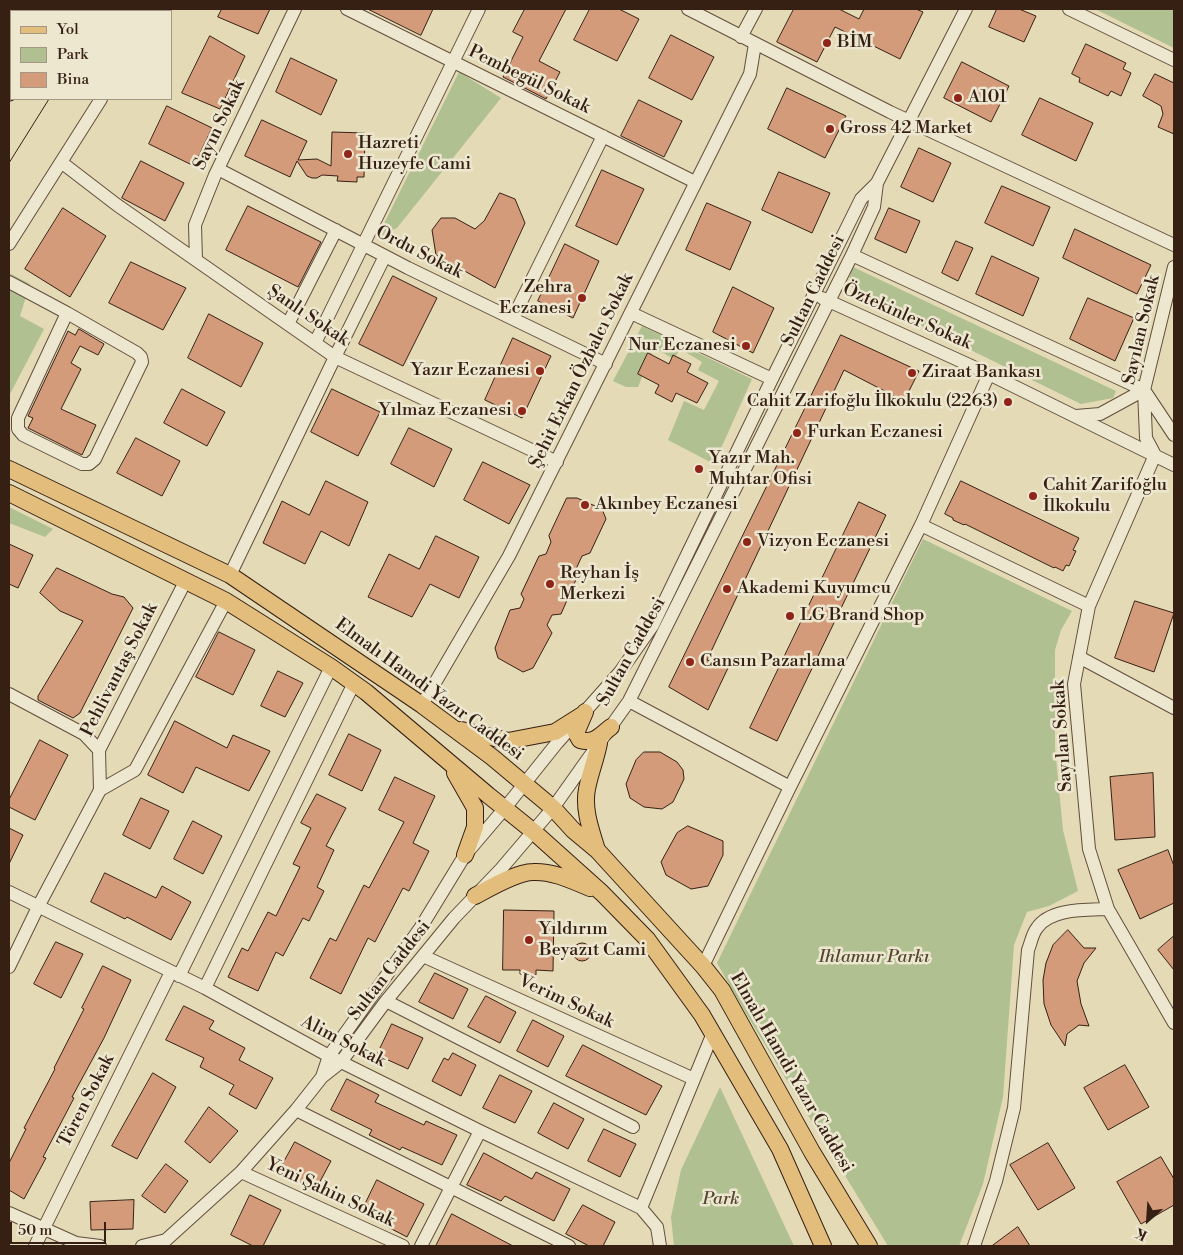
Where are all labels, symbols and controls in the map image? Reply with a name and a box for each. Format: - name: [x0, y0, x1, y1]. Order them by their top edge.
- legend: [10, 10, 172, 100]
- text: Yol: [57, 20, 79, 39]
- place label: BİM: [837, 32, 872, 54]
- marker: BİM: [821, 37, 833, 49]
- street label: Pembegül Sokak: [465, 41, 593, 119]
- text: Park: [57, 45, 88, 64]
- text: Bina: [57, 70, 89, 89]
- street label: Sayın Sokak: [190, 76, 250, 174]
- place label: A101: [968, 87, 1007, 109]
- marker: A101: [952, 92, 964, 104]
- place label: Gross 42 Market: [840, 118, 972, 140]
- marker: Gross 42 Market: [824, 123, 836, 135]
- place label: Hazreti Huzeyfe Cami: [358, 133, 471, 176]
- marker: Hazreti Huzeyfe Cami: [342, 148, 354, 160]
- street label: Ordu Sokak: [372, 222, 466, 284]
- street label: Sultan Caddesi: [778, 232, 850, 350]
- street label: Şehit Erkan Özbalcı Sokak: [525, 270, 639, 472]
- street label: Sayılan Sokak: [1119, 273, 1165, 387]
- place label: Zehra Eczanesi: [499, 277, 572, 320]
- street label: Öztekinler Sokak: [839, 279, 975, 355]
- street label: Şanlı Sokak: [263, 281, 353, 351]
- marker: Zehra Eczanesi: [576, 292, 588, 304]
- place label: Nur Eczanesi: [628, 335, 736, 357]
- marker: Nur Eczanesi: [740, 340, 752, 352]
- place label: Yazır Eczanesi: [411, 360, 530, 382]
- place label: Ziraat Bankası: [922, 362, 1041, 384]
- marker: Yazır Eczanesi: [534, 365, 546, 377]
- marker: Ziraat Bankası: [906, 367, 918, 379]
- place label: Cahit Zarifoğlu İlkokulu (2263): [747, 391, 998, 413]
- marker: Cahit Zarifoğlu İlkokulu (2263): [1002, 396, 1014, 408]
- place label: Yılmaz Eczanesi: [379, 400, 512, 422]
- marker: Yılmaz Eczanesi: [516, 405, 528, 417]
- place label: Furkan Eczanesi: [807, 422, 943, 444]
- marker: Furkan Eczanesi: [791, 427, 803, 439]
- place label: Yazır Mah. Muhtar Ofisi: [709, 448, 812, 490]
- marker: Yazır Mah. Muhtar Ofisi: [693, 463, 705, 475]
- place label: Cahit Zarifoğlu İlkokulu: [1043, 475, 1167, 518]
- marker: Cahit Zarifoğlu İlkokulu: [1027, 490, 1039, 502]
- place label: Akınbey Eczanesi: [595, 494, 738, 516]
- marker: Akınbey Eczanesi: [579, 499, 591, 511]
- place label: Vizyon Eczanesi: [757, 531, 889, 553]
- marker: Vizyon Eczanesi: [741, 536, 753, 548]
- place label: Reyhan İş Merkezi: [560, 563, 639, 606]
- marker: Reyhan İş Merkezi: [544, 578, 556, 590]
- place label: Akademi Kuyumcu: [737, 578, 891, 600]
- marker: Akademi Kuyumcu: [721, 583, 733, 595]
- street label: Sultan Caddesi: [593, 594, 671, 710]
- street label: Pehlivantaş Sokak: [77, 599, 163, 741]
- place label: LG Brand Shop: [800, 605, 925, 627]
- marker: LG Brand Shop: [784, 610, 796, 622]
- street label: Elmalı Hamdi Yazır Caddesi: [331, 614, 527, 766]
- place label: Cansın Pazarlama: [700, 651, 845, 673]
- marker: Cansın Pazarlama: [684, 656, 696, 668]
- street label: Sayılan Sokak: [1048, 679, 1078, 793]
- street label: Sultan Caddesi: [344, 917, 436, 1025]
- place label: Yıldırım Beyazıt Cami: [539, 919, 646, 962]
- marker: Yıldırım Beyazıt Cami: [523, 934, 535, 946]
- park label: Ihlamur Parkı: [818, 947, 930, 969]
- street label: Elmalı Hamdi Yazır Caddesi: [725, 969, 857, 1177]
- street label: Verim Sokak: [515, 970, 617, 1034]
- street label: Alim Sokak: [297, 1011, 389, 1073]
- street label: Tören Sokak: [54, 1051, 120, 1151]
- street label: Yeni Şahin Sokak: [262, 1154, 398, 1232]
- park label: Park: [703, 1189, 739, 1211]
- north arrow: [1123, 1195, 1173, 1245]
- scale bar: [12, 1212, 109, 1244]
- text: 50 m: [18, 1221, 52, 1240]
- text: K: [1132, 1223, 1150, 1244]

